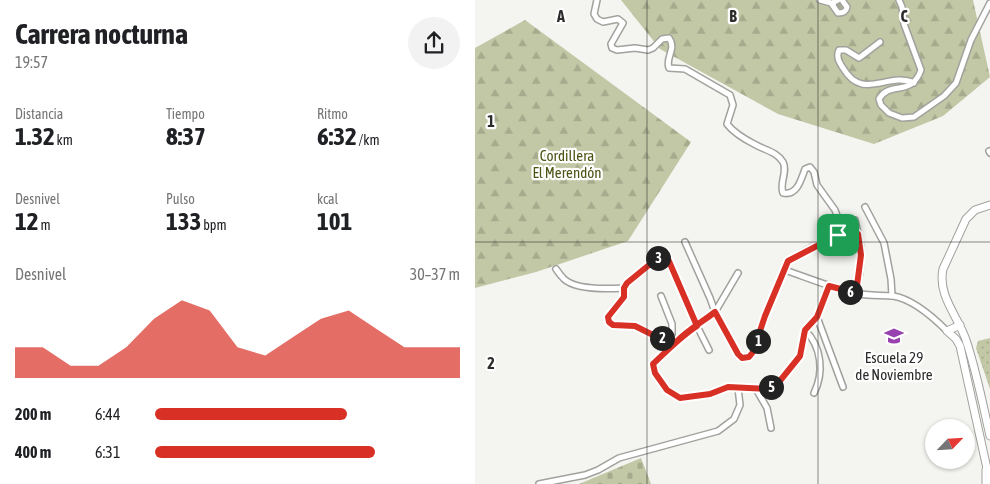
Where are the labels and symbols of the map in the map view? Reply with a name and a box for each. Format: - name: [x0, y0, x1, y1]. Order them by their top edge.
- text: A: [556, 7, 565, 25]
- text: B: [729, 7, 737, 25]
- text: C: [900, 7, 908, 25]
- text: 1: [487, 112, 495, 130]
- park label: Cordillera El Merendón: [532, 147, 602, 181]
- pin: [817, 214, 859, 256]
- pin: 3: [645, 246, 671, 270]
- pin: 6: [837, 280, 863, 304]
- school or university icon: Escuela 29 de Noviembre: [883, 325, 905, 347]
- pin: 2: [649, 326, 675, 350]
- pin: 1: [745, 328, 771, 354]
- place label: Escuela 29 de Noviembre: [855, 349, 933, 383]
- text: 2: [487, 354, 495, 372]
- pin: 5: [759, 374, 783, 400]
- north arrow: [925, 419, 975, 469]

